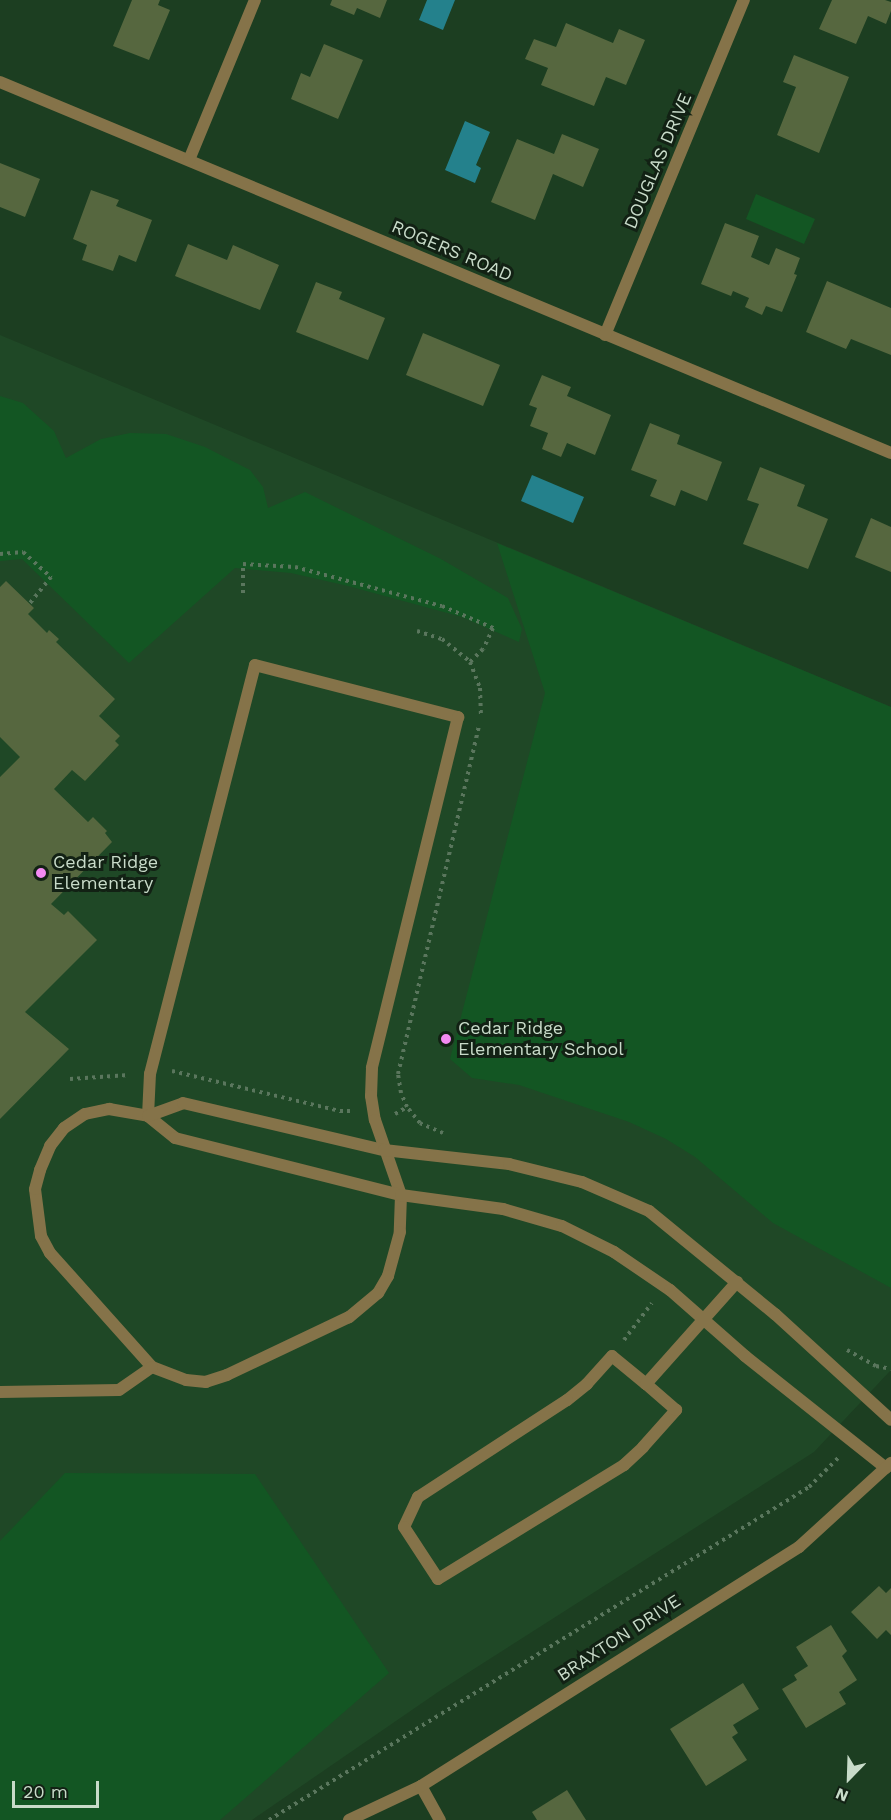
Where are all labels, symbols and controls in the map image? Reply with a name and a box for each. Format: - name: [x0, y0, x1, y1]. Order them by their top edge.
- street label: DOUGLAS DRIVE: [620, 90, 696, 232]
- street label: ROGERS ROAD: [388, 216, 516, 286]
- place label: Cedar Ridge Elementary: [53, 852, 159, 894]
- marker: Cedar Ridge Elementary: [34, 866, 48, 880]
- place label: Cedar Ridge Elementary School: [458, 1018, 624, 1060]
- marker: Cedar Ridge Elementary School: [439, 1032, 453, 1046]
- street label: BRAXTON DRIVE: [553, 1590, 685, 1686]
- north arrow: [819, 1748, 879, 1808]
- scale bar: [15, 1769, 102, 1807]
- text: 20 m: [23, 1781, 68, 1802]
- text: N: [833, 1784, 851, 1806]

